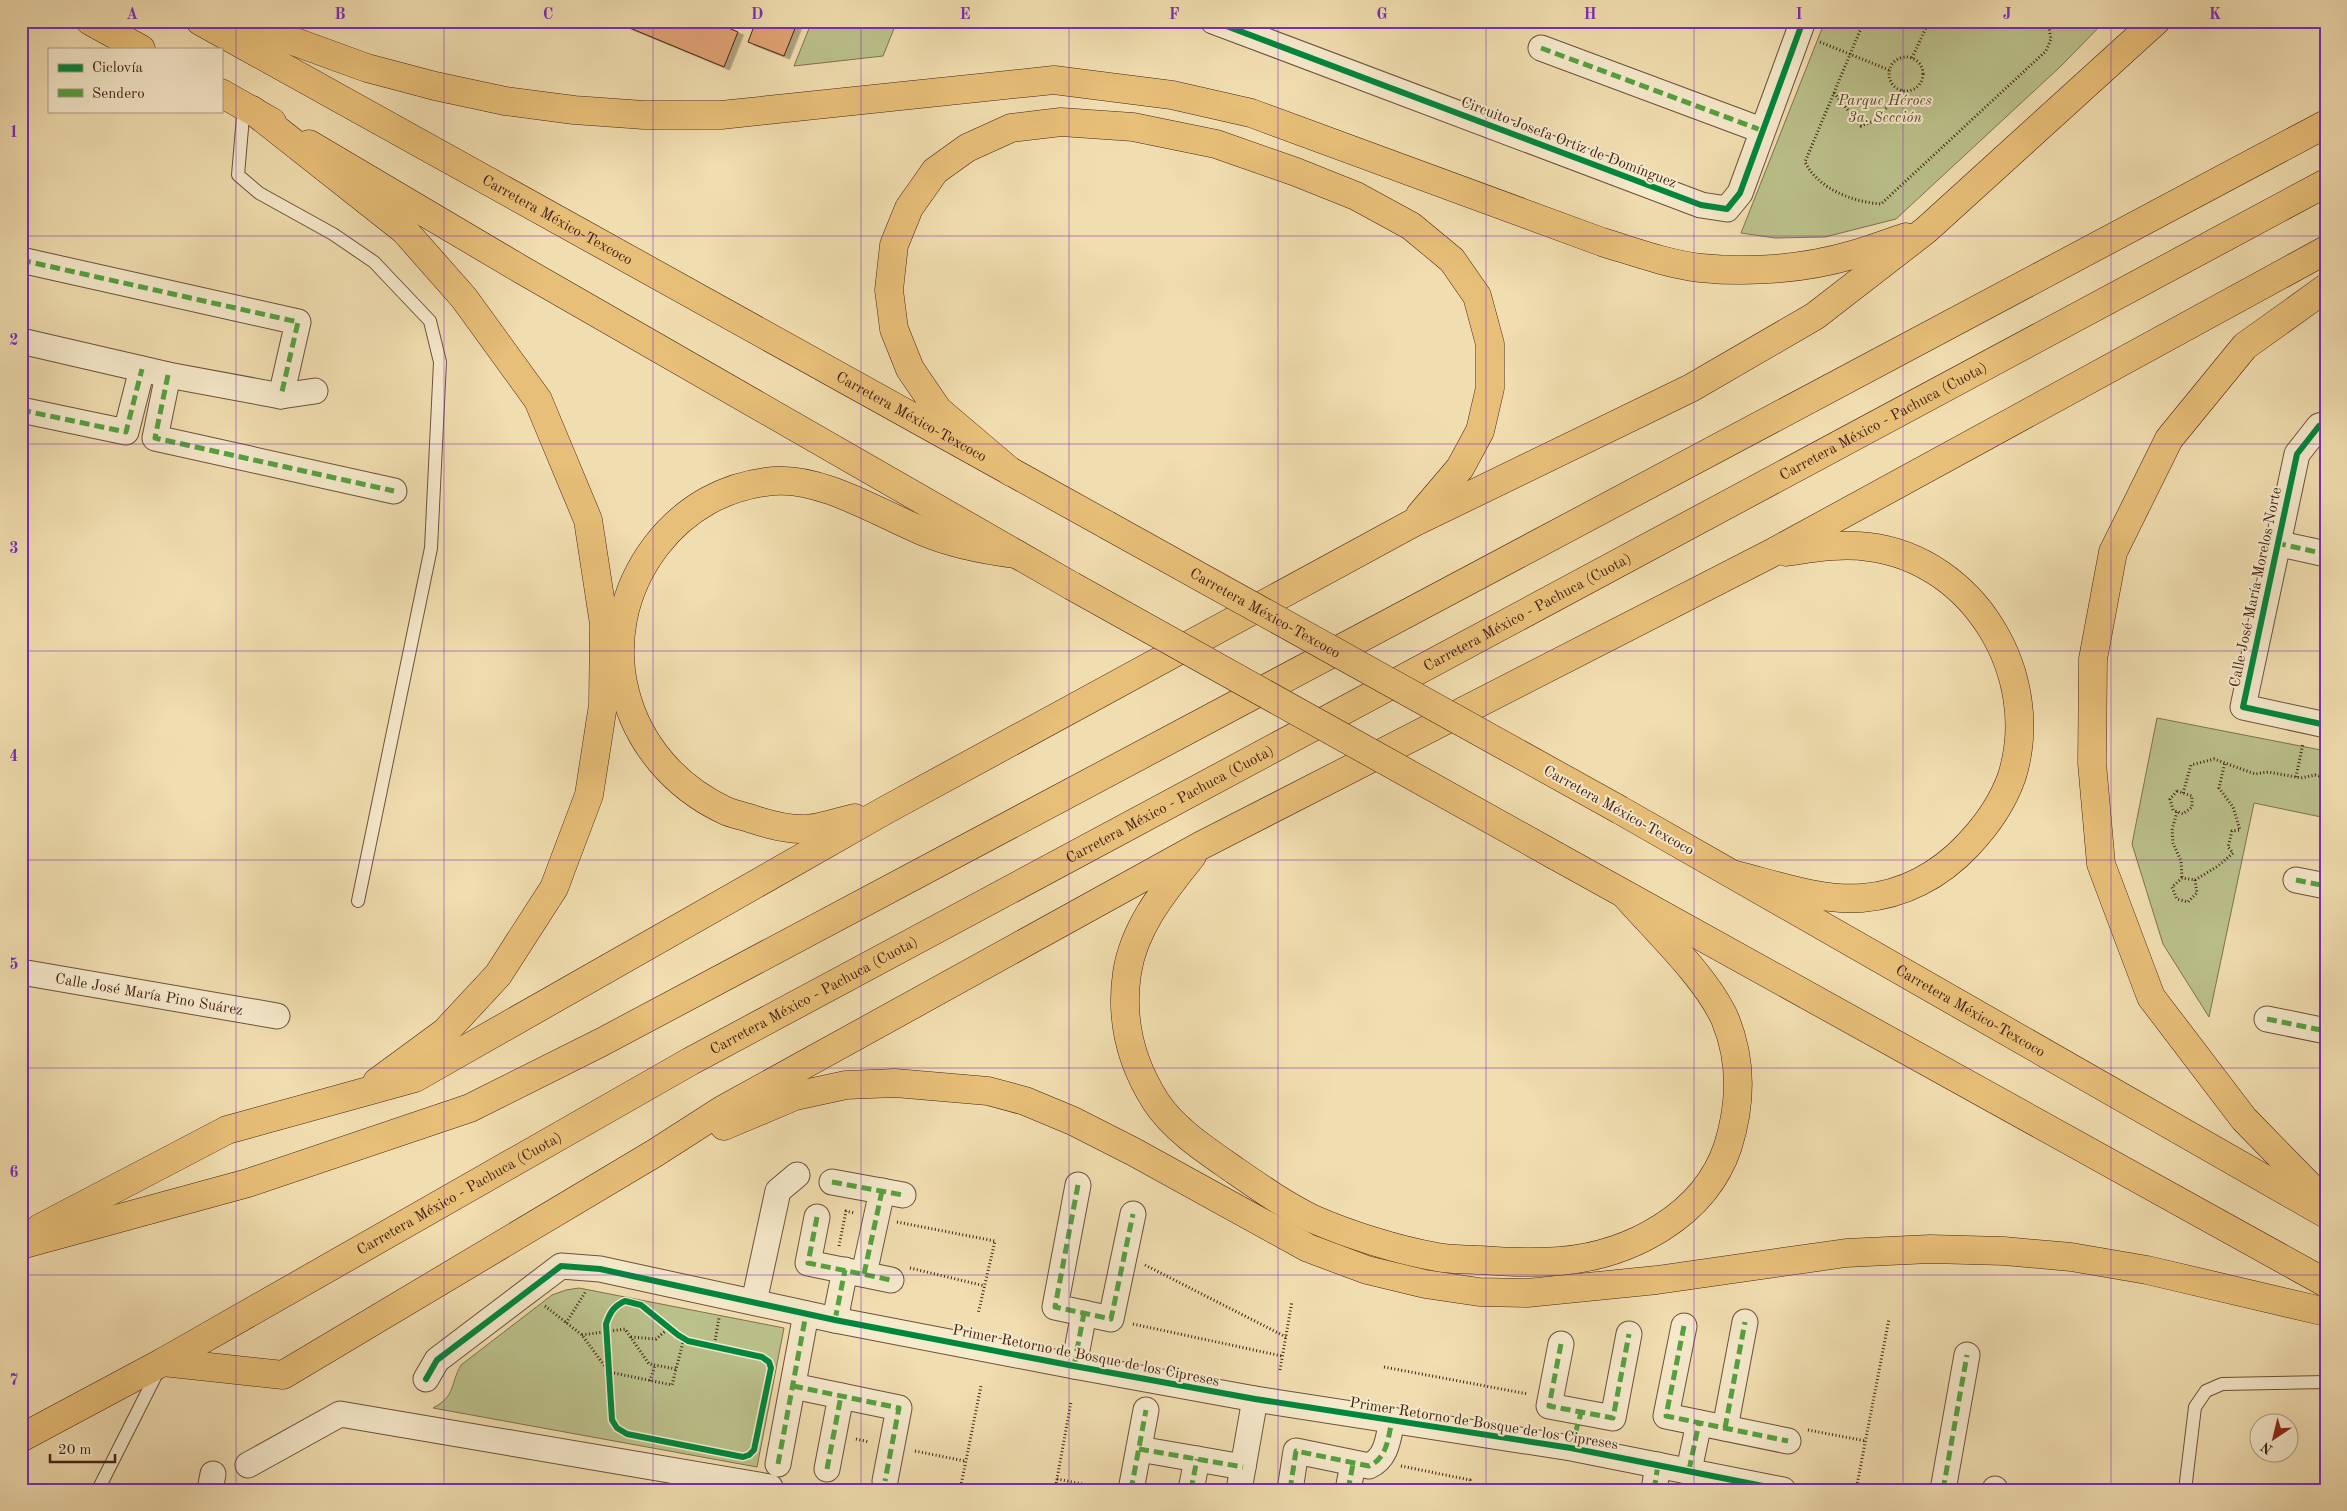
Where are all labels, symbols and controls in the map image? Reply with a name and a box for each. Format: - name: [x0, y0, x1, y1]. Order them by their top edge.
- text: A: [126, 7, 138, 23]
- text: B: [334, 7, 346, 23]
- text: C: [543, 7, 553, 23]
- text: D: [751, 7, 763, 23]
- text: E: [959, 7, 971, 23]
- text: F: [1169, 7, 1180, 23]
- text: G: [1376, 7, 1388, 23]
- text: H: [1583, 7, 1597, 23]
- text: I: [1795, 7, 1803, 23]
- text: J: [2003, 7, 2012, 23]
- text: K: [2209, 7, 2221, 23]
- legend: [48, 48, 222, 112]
- text: Ciclovía: [92, 61, 144, 76]
- text: Sendero: [92, 87, 145, 102]
- park label: Parque Héroes 3a. Sección: [1837, 94, 1932, 126]
- street label: Circuito Josefa Ortiz de Domínguez: [1459, 95, 1678, 192]
- text: 1: [9, 125, 19, 141]
- street label: Carretera México-Texcoco: [479, 173, 635, 269]
- text: 2: [9, 333, 19, 349]
- street label: Carretera México - Pachuca (Cuota): [1778, 360, 1990, 484]
- street label: Carretera México-Texcoco: [833, 370, 989, 465]
- street label: Calle José María Morelos Norte: [2228, 486, 2285, 689]
- text: 3: [9, 541, 19, 557]
- street label: Carretera México - Pachuca (Cuota): [1422, 551, 1634, 675]
- street label: Carretera México-Texcoco: [1187, 566, 1342, 662]
- street label: Carretera México - Pachuca (Cuota): [1064, 744, 1277, 867]
- text: 4: [9, 749, 19, 765]
- street label: Carretera México-Texcoco: [1541, 764, 1696, 859]
- street label: Carretera México - Pachuca (Cuota): [708, 935, 921, 1058]
- text: 5: [9, 957, 19, 973]
- street label: Carretera México-Texcoco: [1893, 963, 2047, 1061]
- street label: Calle José María Pino Suárez: [54, 972, 244, 1019]
- street label: Carretera México - Pachuca (Cuota): [355, 1130, 565, 1259]
- text: 6: [9, 1165, 19, 1181]
- street label: Primer Retorno de Bosque de los Cipreses: [951, 1323, 1220, 1390]
- text: 7: [9, 1373, 19, 1389]
- street label: Primer Retorno de Bosque de los Cipreses: [1348, 1396, 1619, 1453]
- north arrow: [2250, 1414, 2300, 1464]
- scale bar: [50, 1431, 115, 1463]
- text: N: [2258, 1439, 2276, 1457]
- text: 20 m: [58, 1443, 92, 1458]

